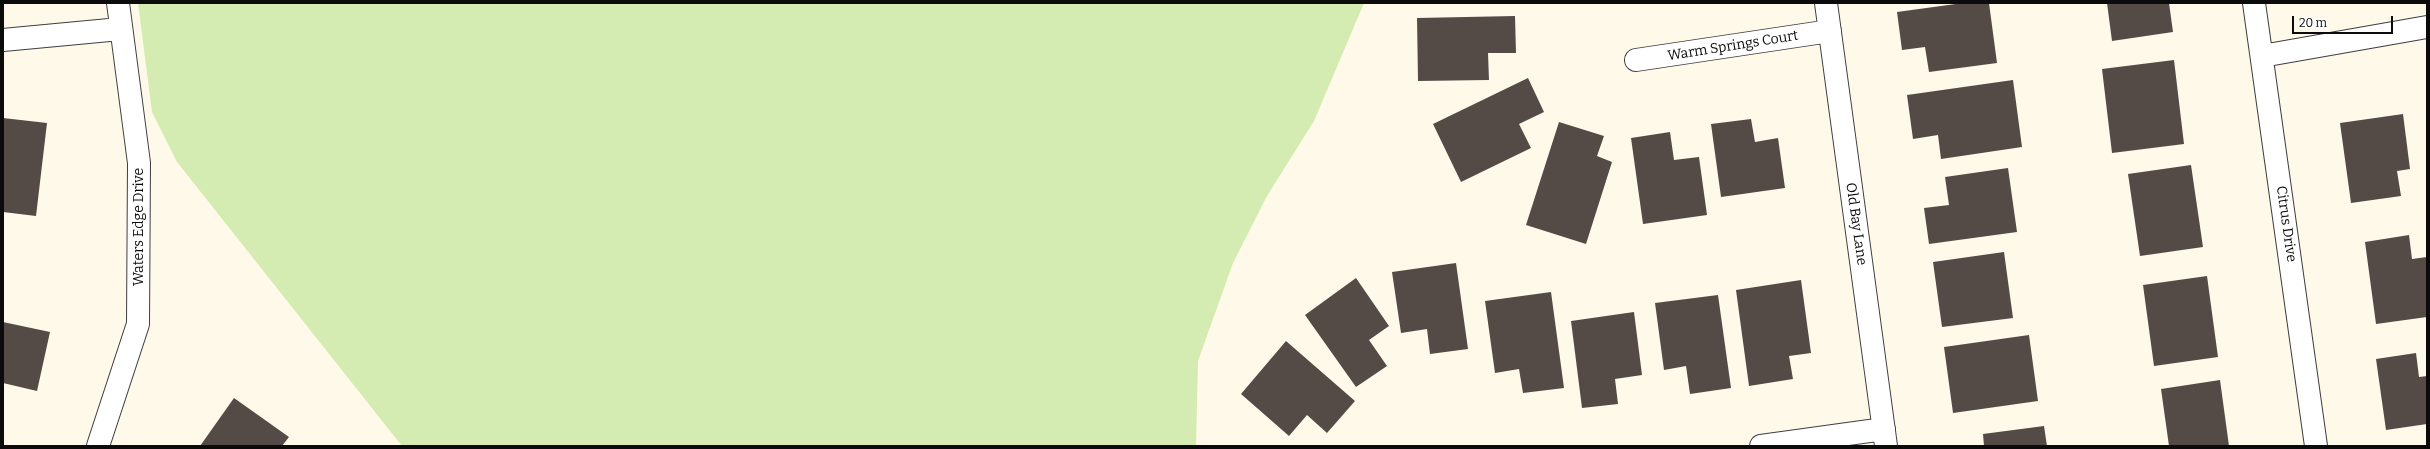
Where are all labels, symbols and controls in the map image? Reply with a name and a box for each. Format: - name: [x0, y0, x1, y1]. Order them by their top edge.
- scale bar: [2294, 8, 2395, 34]
- text: 20 m: [2299, 16, 2327, 30]
- street label: Warm Springs Court: [1666, 27, 1800, 65]
- street label: Waters Edge Drive: [131, 168, 147, 286]
- street label: Old Bay Lane: [1842, 182, 1870, 266]
- street label: Citrus Drive: [2272, 185, 2300, 263]

